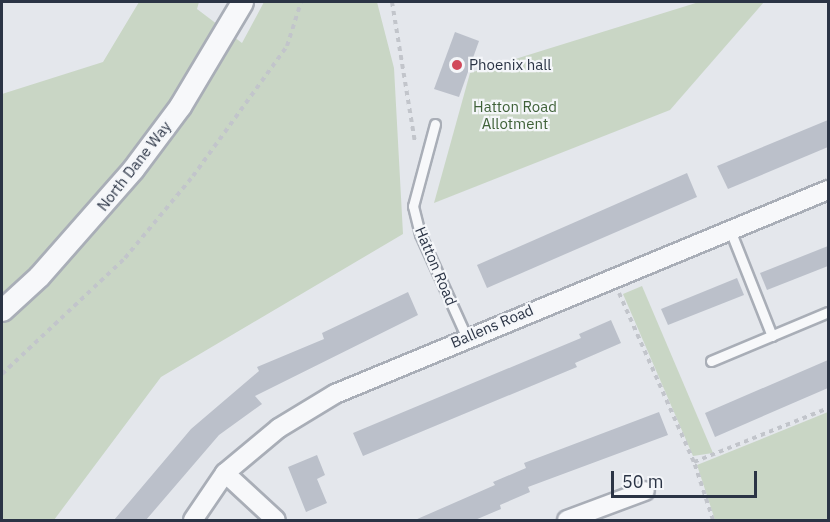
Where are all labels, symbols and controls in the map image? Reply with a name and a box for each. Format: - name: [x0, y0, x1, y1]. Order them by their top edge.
- place label: Phoenix hall: [469, 56, 551, 74]
- marker: Phoenix hall: [450, 58, 464, 72]
- park label: Hatton Road Allotment: [473, 97, 557, 132]
- street label: North Dane Way: [93, 118, 175, 214]
- street label: Hatton Road: [411, 224, 461, 308]
- street label: Ballens Road: [448, 301, 536, 351]
- scale bar: [614, 459, 760, 497]
- text: 50 m: [622, 470, 664, 493]

